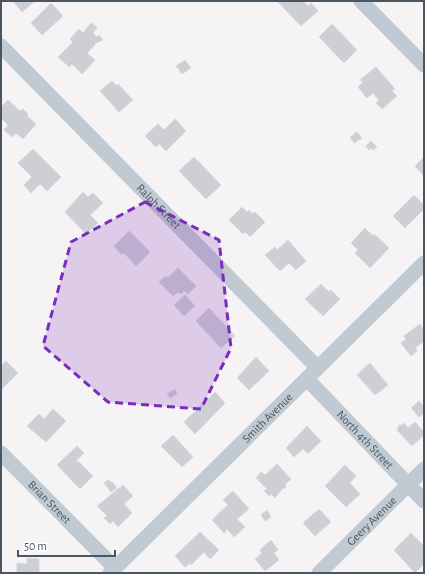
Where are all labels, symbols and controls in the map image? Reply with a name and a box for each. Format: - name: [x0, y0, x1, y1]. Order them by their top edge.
- street label: Ralph Street: [134, 182, 183, 231]
- street label: Smith Avenue: [240, 391, 295, 445]
- street label: North 4th Street: [335, 408, 396, 471]
- street label: Brian Street: [26, 478, 73, 526]
- street label: Geery Avenue: [345, 494, 399, 548]
- scale bar: [18, 532, 115, 558]
- text: 50 m: [24, 540, 47, 552]

